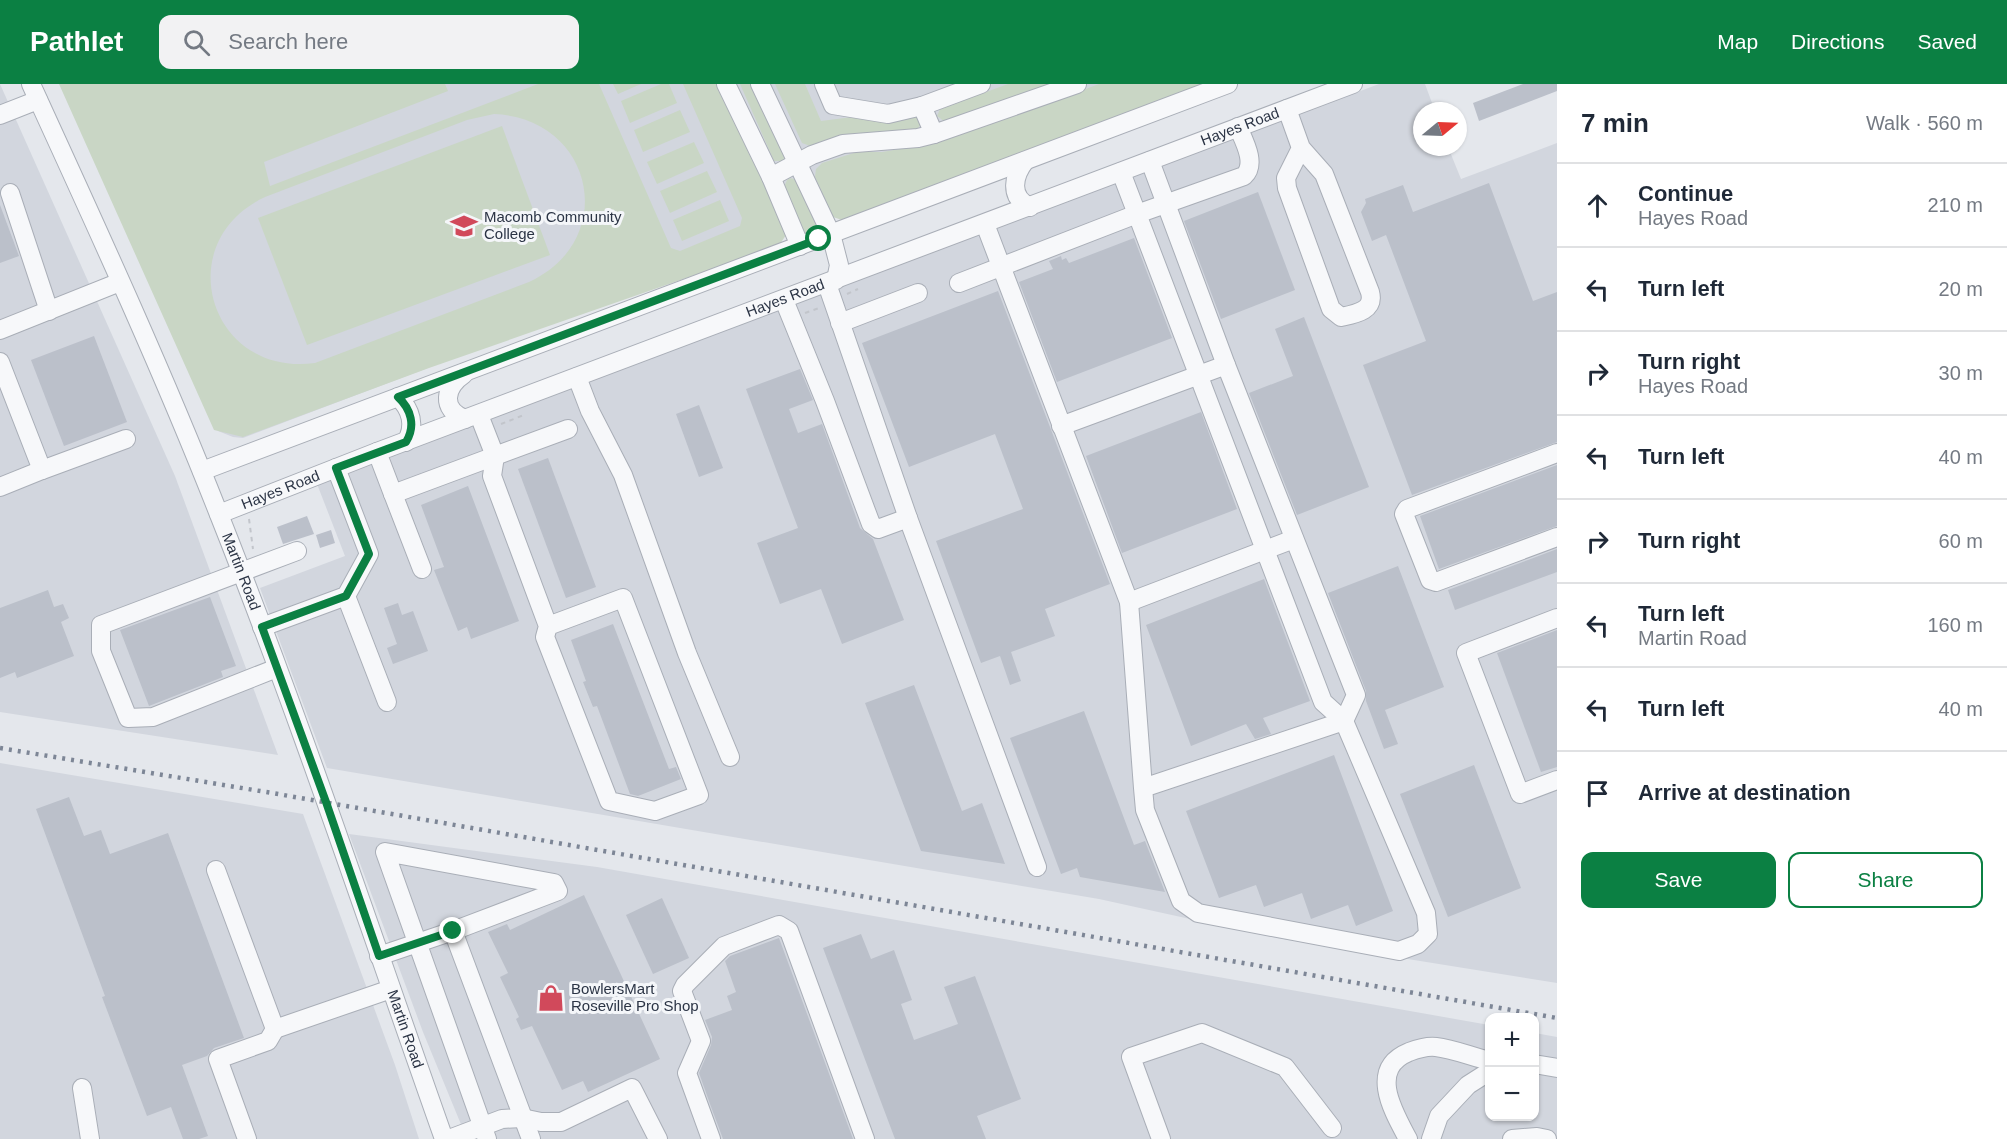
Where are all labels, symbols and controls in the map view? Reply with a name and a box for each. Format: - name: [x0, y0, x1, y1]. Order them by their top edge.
- search box: [159, 15, 579, 69]
- text: Pathlet: [30, 26, 123, 57]
- icon: search: [180, 26, 213, 59]
- text: Search here: [228, 29, 348, 54]
- text: Map: [1717, 30, 1758, 53]
- text: Directions: [1791, 30, 1884, 53]
- text: Saved: [1917, 30, 1977, 53]
- north arrow: [1413, 102, 1467, 156]
- street label: Hayes Road: [1198, 104, 1281, 149]
- text: 7 min: [1581, 108, 1649, 138]
- text: Walk · 560 m: [1866, 112, 1983, 134]
- text: Continue: [1638, 181, 1733, 206]
- icon: ahead: [1581, 189, 1614, 222]
- text: 210 m: [1927, 194, 1983, 216]
- text: Hayes Road: [1638, 207, 1748, 229]
- place label: Macomb Community College: [484, 208, 622, 242]
- school or university icon: Macomb Community College: [449, 211, 479, 241]
- route start: [805, 225, 831, 251]
- icon: left: [1581, 273, 1614, 306]
- street label: Hayes Road: [743, 275, 827, 320]
- text: Turn left: [1638, 276, 1724, 301]
- text: 20 m: [1939, 278, 1983, 300]
- text: Turn right: [1638, 349, 1740, 374]
- icon: right: [1581, 357, 1614, 390]
- text: 30 m: [1939, 362, 1983, 384]
- text: Hayes Road: [1638, 375, 1748, 397]
- icon: left: [1581, 441, 1614, 474]
- text: Turn left: [1638, 444, 1724, 469]
- text: 40 m: [1939, 446, 1983, 468]
- street label: Hayes Road: [239, 466, 322, 512]
- icon: right: [1581, 525, 1614, 558]
- text: Turn right: [1638, 528, 1740, 553]
- street label: Martin Road: [219, 530, 264, 612]
- text: 60 m: [1939, 530, 1983, 552]
- text: Turn left: [1638, 601, 1724, 626]
- icon: left: [1581, 609, 1614, 642]
- text: 160 m: [1927, 614, 1983, 636]
- text: Martin Road: [1638, 627, 1747, 649]
- icon: left: [1581, 693, 1614, 726]
- text: Turn left: [1638, 696, 1724, 721]
- text: 40 m: [1939, 698, 1983, 720]
- icon: arrive: [1581, 777, 1614, 810]
- text: Arrive at destination: [1638, 780, 1851, 805]
- button: Save: [1581, 852, 1776, 908]
- button: Share: [1788, 852, 1983, 908]
- route end: [439, 917, 465, 943]
- place label: BowlersMart Roseville Pro Shop: [571, 980, 699, 1014]
- shop icon: BowlersMart Roseville Pro Shop: [536, 983, 566, 1013]
- street label: Martin Road: [384, 987, 427, 1070]
- map controls: [1485, 1013, 1539, 1121]
- button: +: [1485, 1013, 1539, 1067]
- button: −: [1485, 1067, 1539, 1121]

